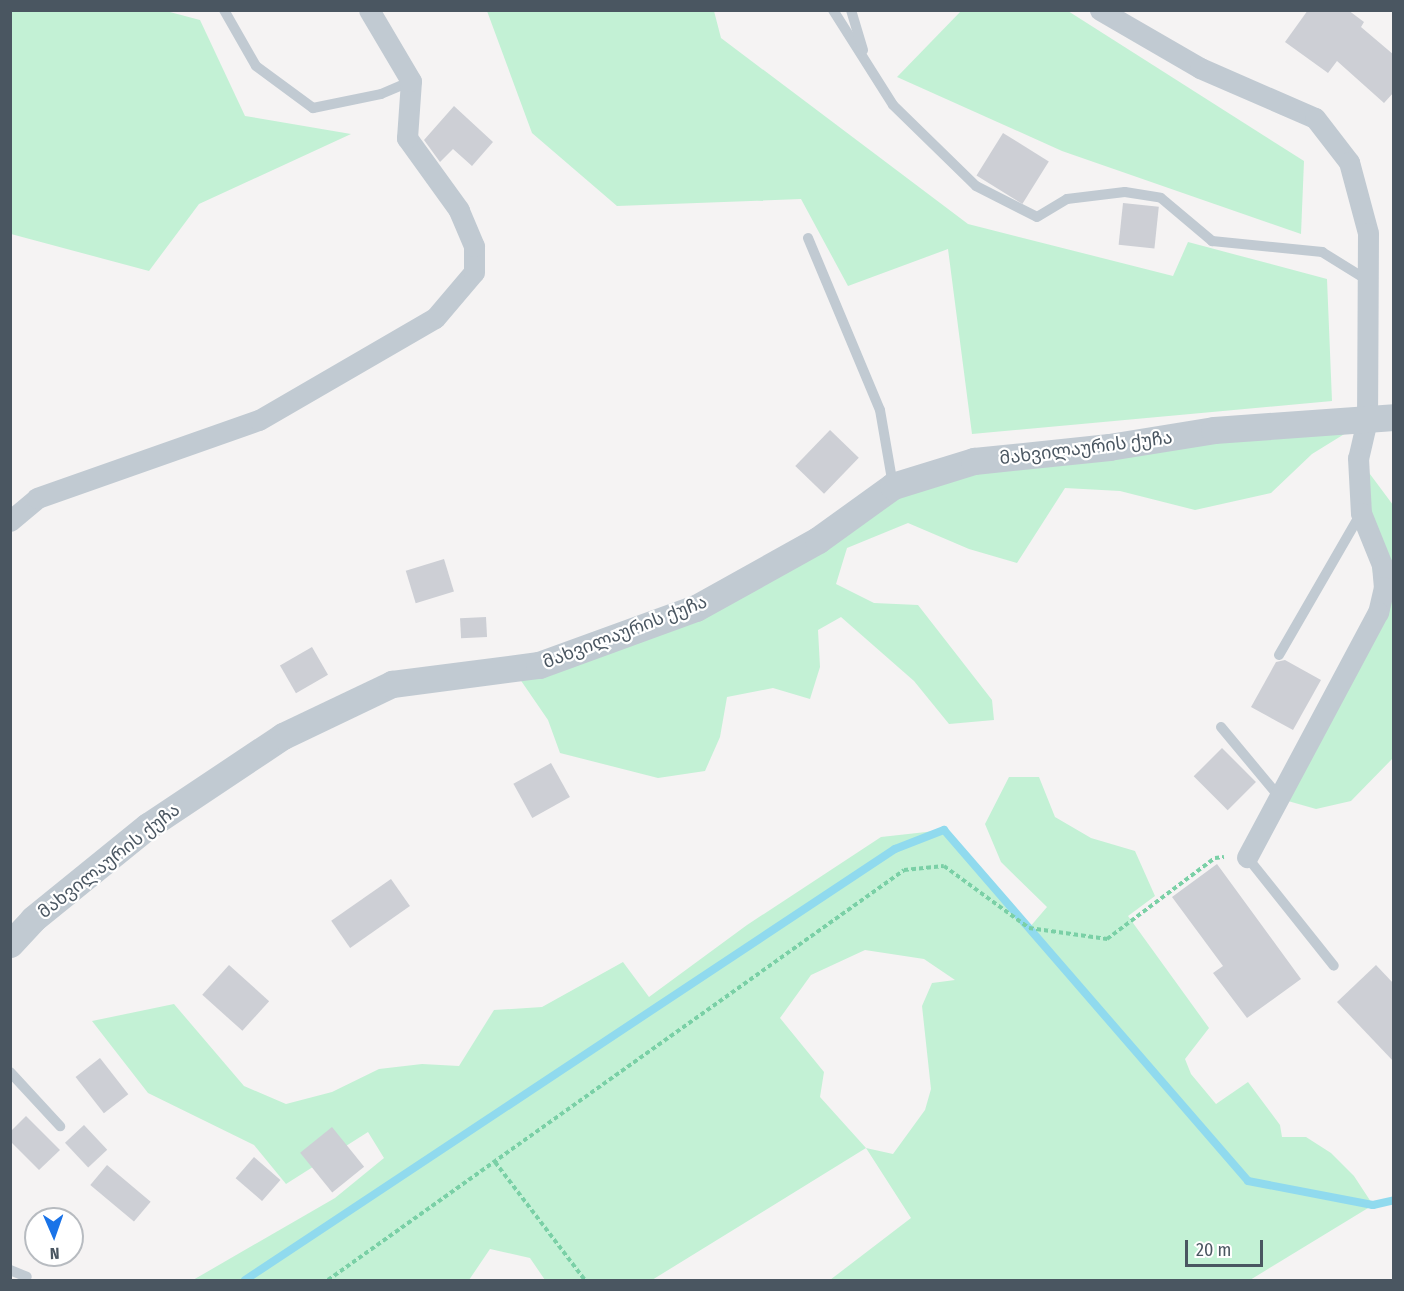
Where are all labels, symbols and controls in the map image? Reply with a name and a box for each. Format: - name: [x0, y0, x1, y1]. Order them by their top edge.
- street label: მახვილაურის ქუჩა: [998, 427, 1174, 469]
- street label: მახვილაურის ქუჩა: [540, 591, 710, 673]
- street label: მახვილაურის ქუჩა: [34, 799, 184, 923]
- north arrow: [24, 1207, 84, 1267]
- scale bar: [1188, 1228, 1266, 1266]
- text: 20 m: [1196, 1239, 1231, 1261]
- text: N: [49, 1244, 60, 1263]

